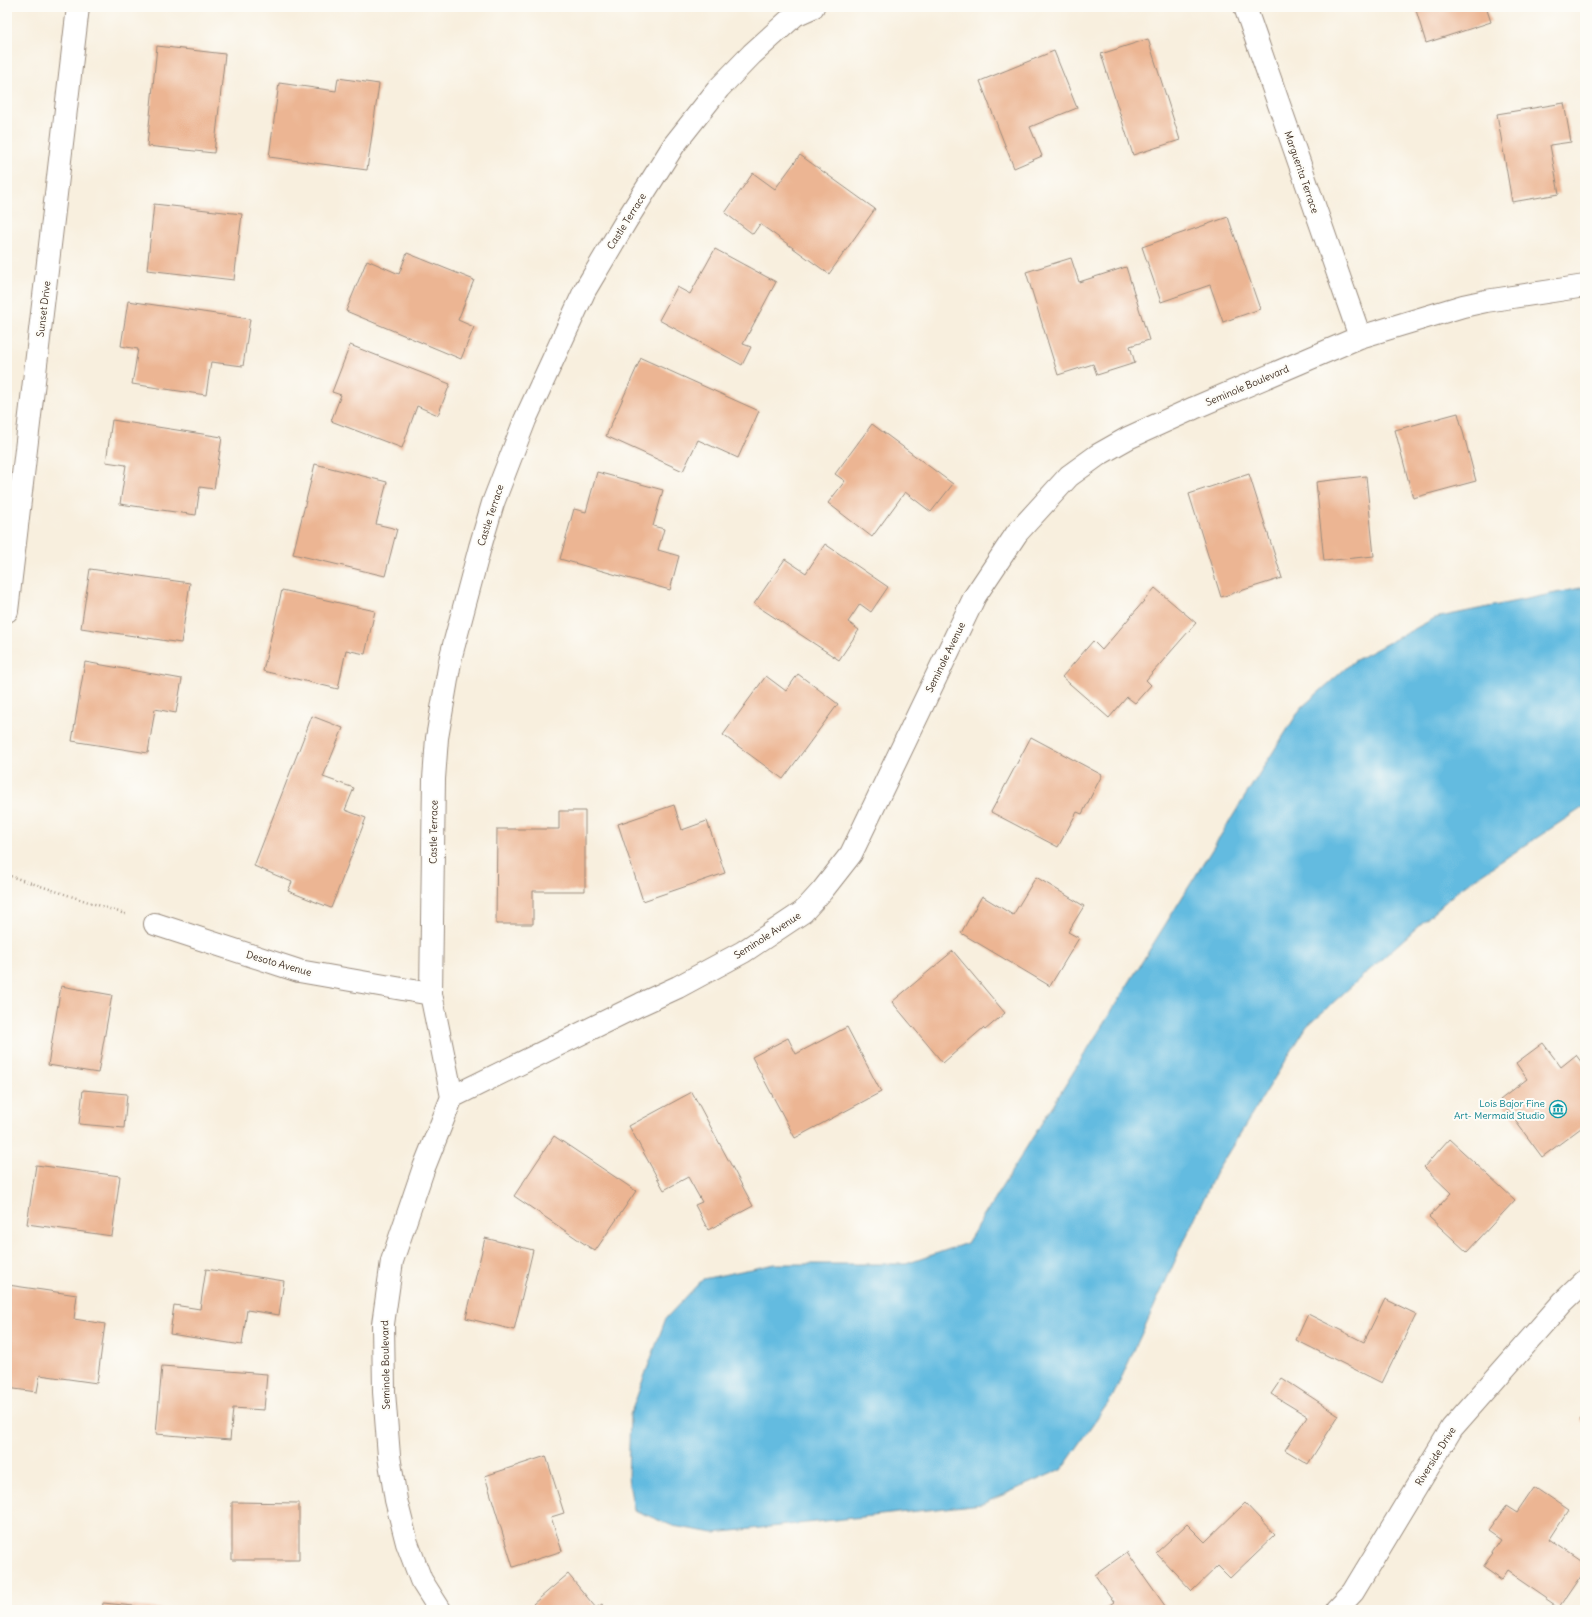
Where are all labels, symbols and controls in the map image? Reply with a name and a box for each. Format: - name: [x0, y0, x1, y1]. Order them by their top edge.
- street label: Marguerita Terrace: [1281, 129, 1322, 215]
- street label: Castle Terrace: [604, 191, 649, 252]
- street label: Sunset Drive: [34, 280, 53, 338]
- street label: Seminole Boulevard: [1204, 362, 1291, 409]
- street label: Castle Terrace: [474, 483, 507, 548]
- street label: Seminole Avenue: [923, 620, 968, 695]
- street label: Castle Terrace: [426, 800, 441, 864]
- street label: Seminole Avenue: [731, 909, 803, 962]
- street label: Desoto Avenue: [245, 948, 313, 979]
- place label: Lois Bajor Fine Art- Mermaid Studio: [1454, 1097, 1545, 1122]
- museum icon: Lois Bajor Fine Art- Mermaid Studio: [1548, 1099, 1568, 1119]
- street label: Seminole Boulevard: [378, 1320, 393, 1410]
- street label: Riverside Drive: [1412, 1424, 1459, 1488]

